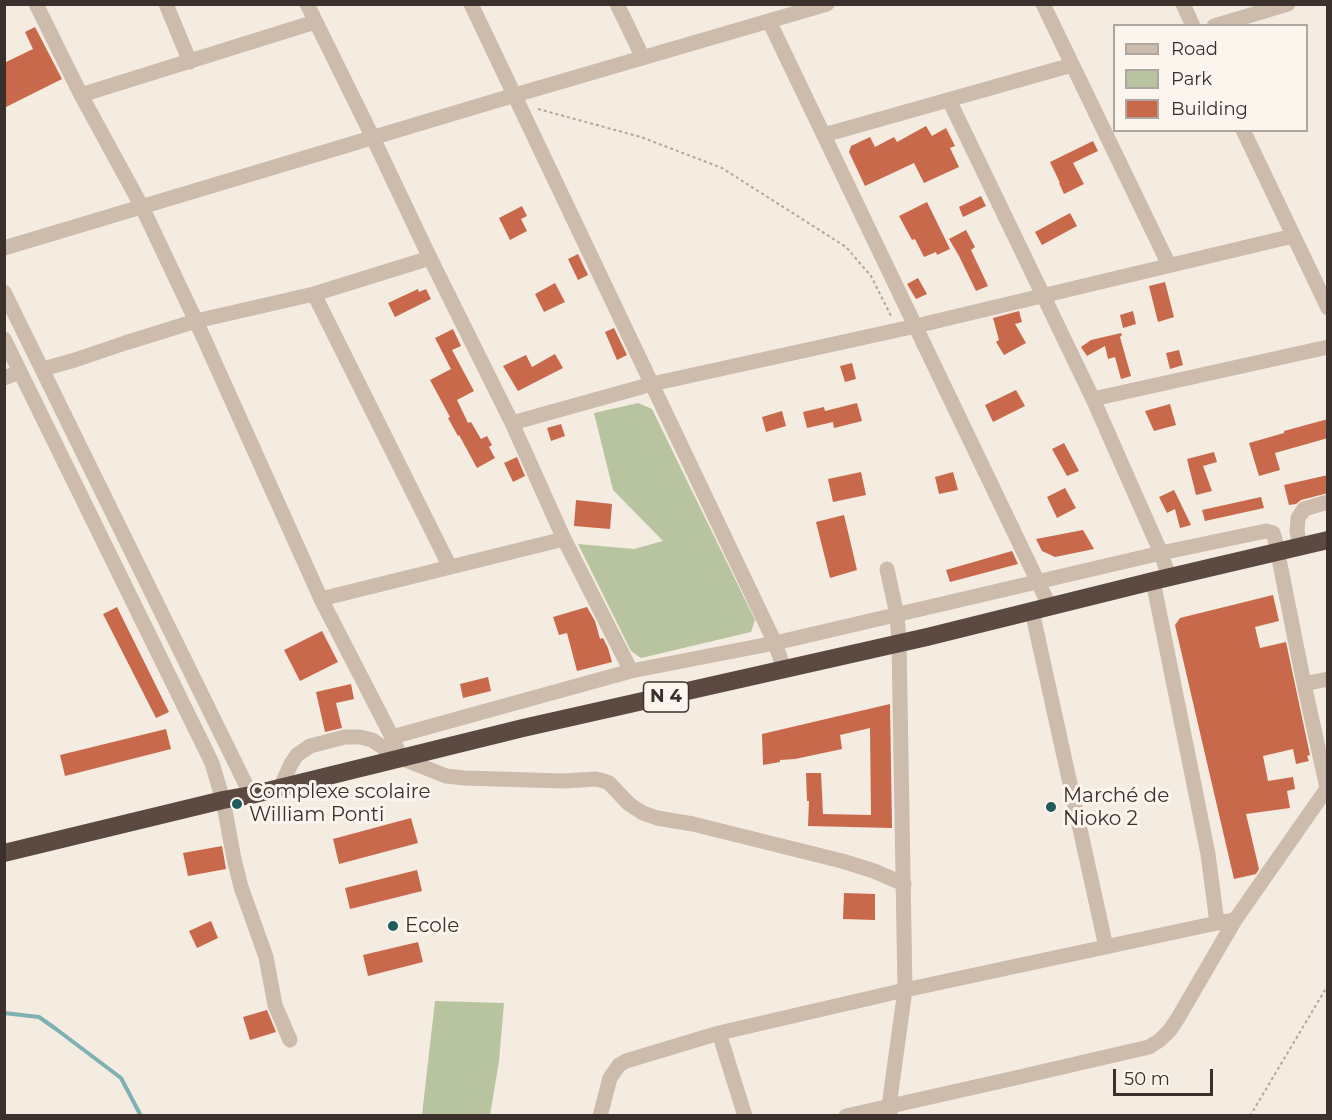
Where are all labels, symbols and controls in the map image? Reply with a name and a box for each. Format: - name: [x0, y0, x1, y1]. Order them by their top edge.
- legend: [1113, 24, 1308, 132]
- text: Road: [1171, 38, 1218, 60]
- text: Park: [1171, 68, 1212, 90]
- text: Building: [1171, 98, 1248, 120]
- road number: N 4: [644, 682, 688, 712]
- place label: Complexe scolaire William Ponti: [249, 780, 431, 827]
- place label: Marché de Nioko 2: [1063, 784, 1169, 831]
- marker: Complexe scolaire William Ponti: [230, 797, 244, 811]
- marker: Marché de Nioko 2: [1044, 800, 1058, 814]
- place label: Ecole: [405, 914, 459, 938]
- marker: Ecole: [386, 919, 400, 933]
- scale bar: [1116, 1057, 1216, 1095]
- text: 50 m: [1124, 1068, 1170, 1090]

